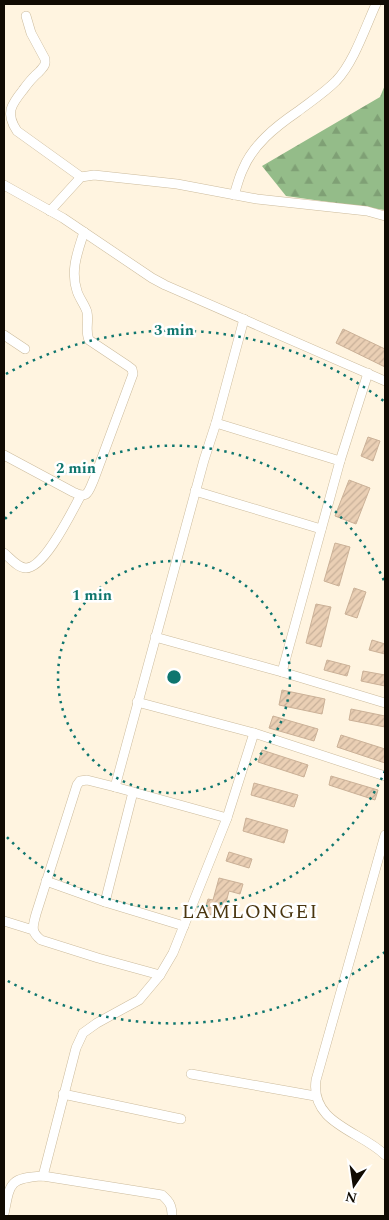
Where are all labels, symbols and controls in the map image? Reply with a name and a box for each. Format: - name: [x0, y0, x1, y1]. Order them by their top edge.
- text: 3 min: [154, 319, 194, 342]
- text: 2 min: [56, 457, 96, 480]
- text: 1 min: [72, 584, 112, 607]
- centre of rings: [165, 668, 183, 686]
- district label: LAMLONGEI: [182, 897, 318, 927]
- north arrow: [329, 1160, 379, 1210]
- text: N: [343, 1186, 359, 1209]

